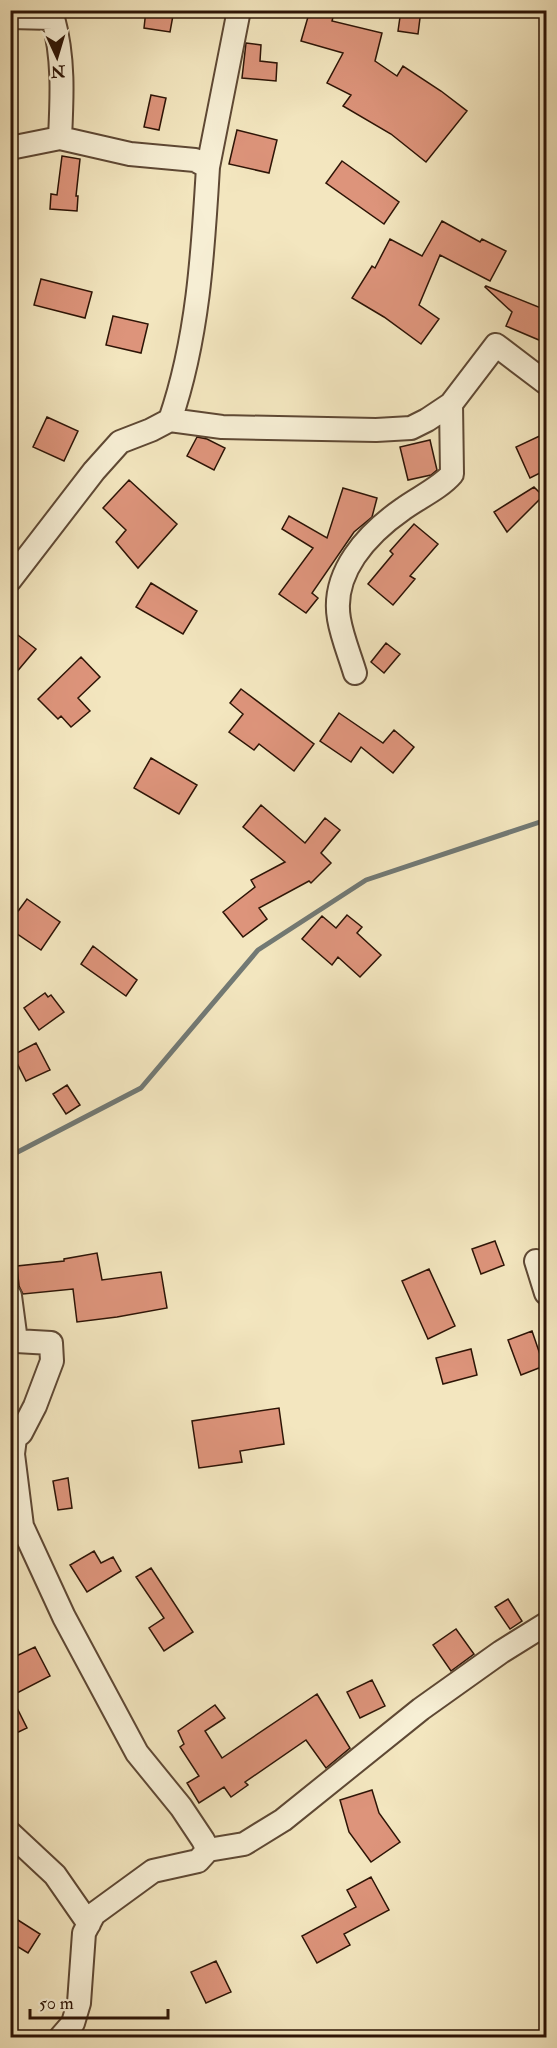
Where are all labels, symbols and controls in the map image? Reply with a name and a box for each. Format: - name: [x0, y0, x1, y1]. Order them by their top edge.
- north arrow: [27, 27, 87, 87]
- text: N: [49, 60, 67, 81]
- scale bar: [30, 1982, 168, 2020]
- text: 50 m: [39, 1992, 74, 2015]

